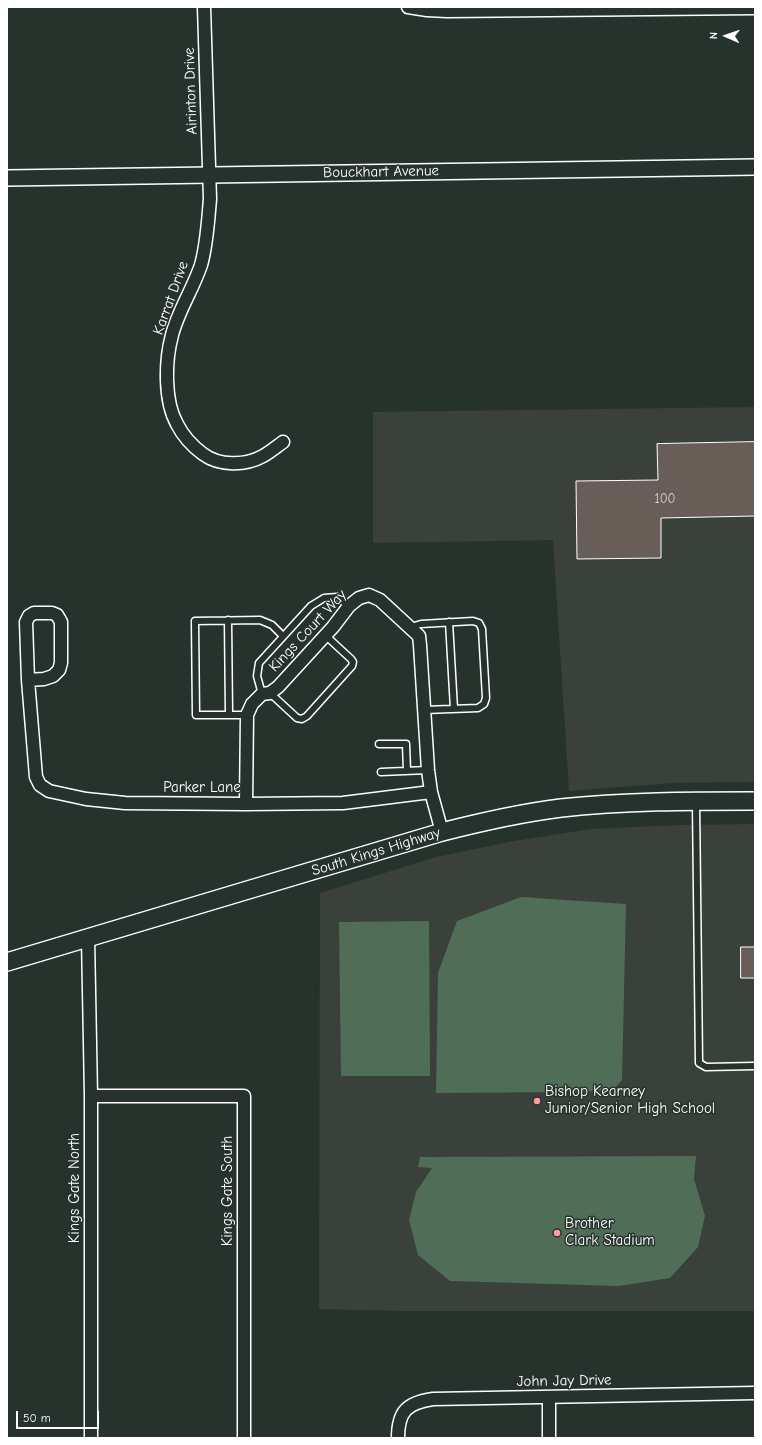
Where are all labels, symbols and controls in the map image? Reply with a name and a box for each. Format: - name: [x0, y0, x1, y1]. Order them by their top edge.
- north arrow: [706, 16, 746, 56]
- text: N: [707, 32, 720, 39]
- street label: Airinton Drive: [180, 47, 202, 135]
- street label: Bouckhart Avenue: [323, 162, 439, 182]
- street label: Karrat Drive: [149, 259, 193, 337]
- house number: 100: [655, 491, 675, 507]
- street label: Kings Court Way: [265, 586, 351, 676]
- street label: Parker Lane: [163, 779, 241, 797]
- street label: South Kings Highway: [309, 824, 443, 880]
- place label: Bishop Kearney Junior/Senior High School: [545, 1083, 715, 1118]
- marker: Bishop Kearney Junior/Senior High School: [532, 1096, 542, 1106]
- street label: Kings Gate North: [66, 1133, 84, 1243]
- street label: Kings Gate South: [219, 1136, 237, 1246]
- place label: Brother Clark Stadium: [565, 1215, 655, 1250]
- marker: Brother Clark Stadium: [552, 1228, 562, 1238]
- street label: John Jay Drive: [516, 1371, 612, 1391]
- scale bar: [18, 1403, 101, 1429]
- text: 50 m: [23, 1411, 51, 1425]

